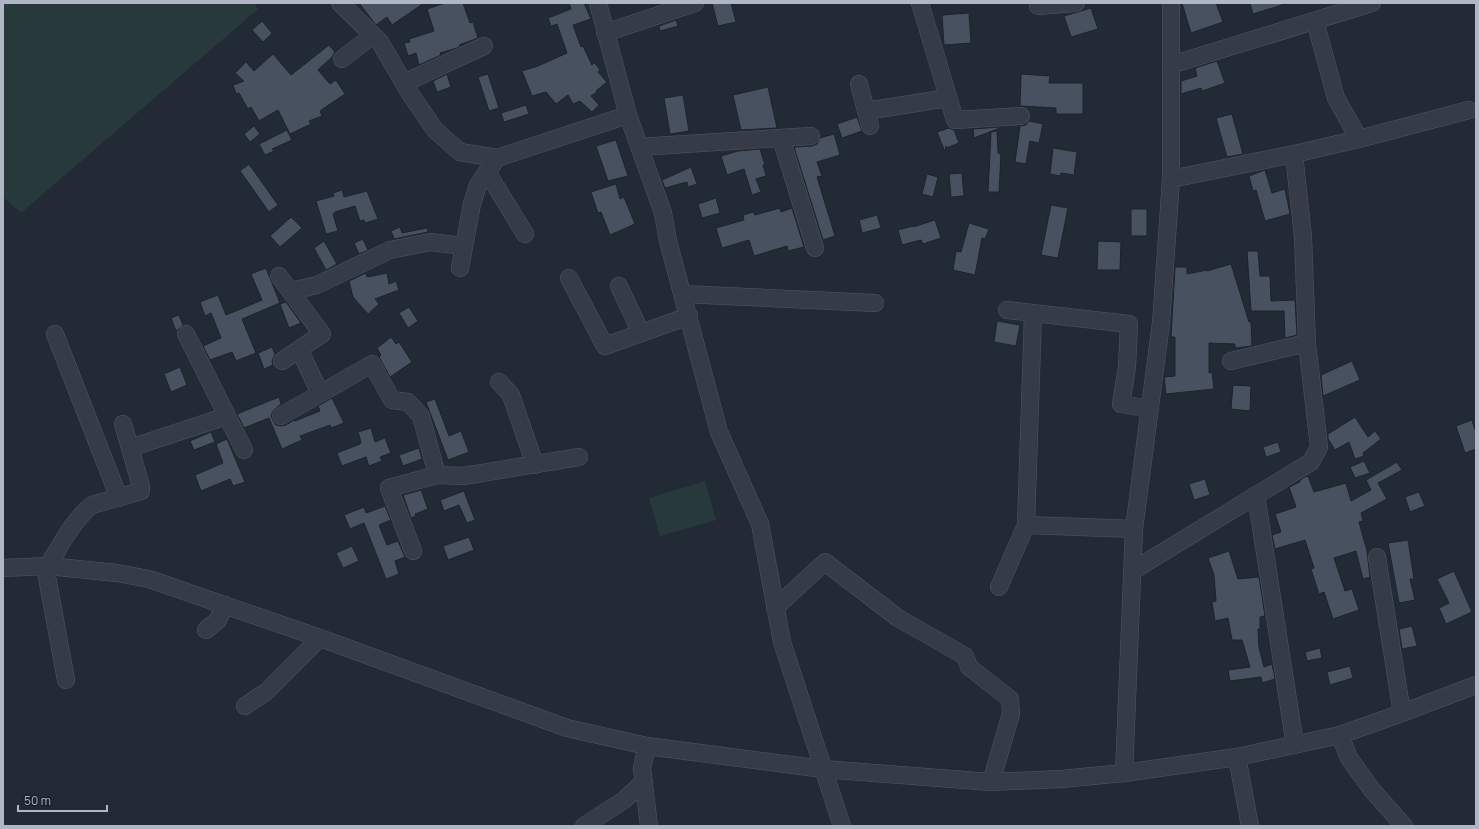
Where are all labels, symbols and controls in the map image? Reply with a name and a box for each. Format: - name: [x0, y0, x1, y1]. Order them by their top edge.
- scale bar: [18, 787, 107, 813]
- text: 50 m: [24, 792, 51, 809]

